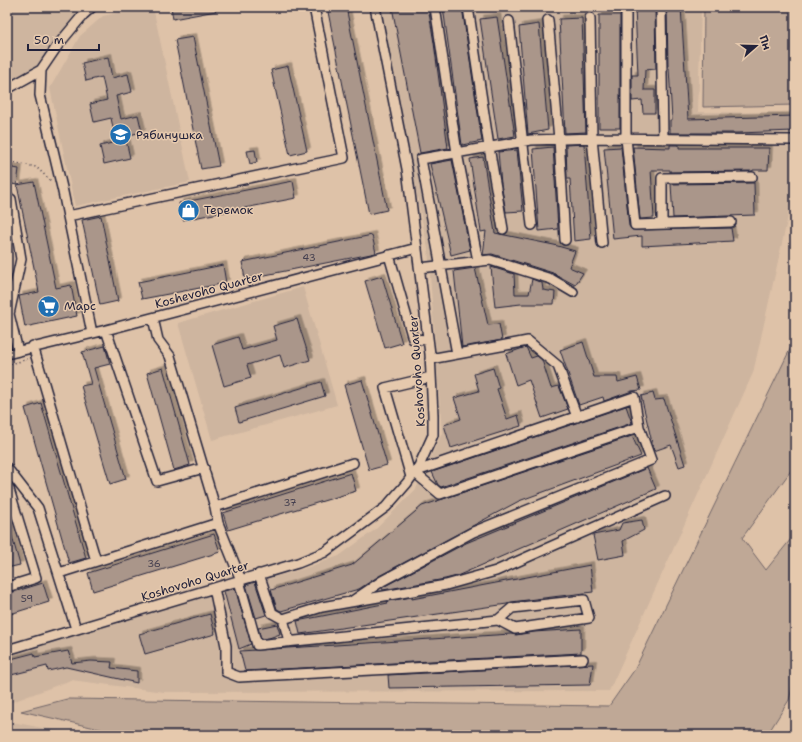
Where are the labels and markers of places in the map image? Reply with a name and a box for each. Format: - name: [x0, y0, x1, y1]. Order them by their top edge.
- school or university icon: Рябинушка: [107, 122, 133, 148]
- place label: Рябинушка: [136, 127, 203, 143]
- shop icon: Теремок: [176, 197, 202, 223]
- place label: Теремок: [204, 202, 254, 218]
- supermarket icon: Марс: [35, 293, 61, 319]
- place label: Марс: [64, 298, 96, 314]

